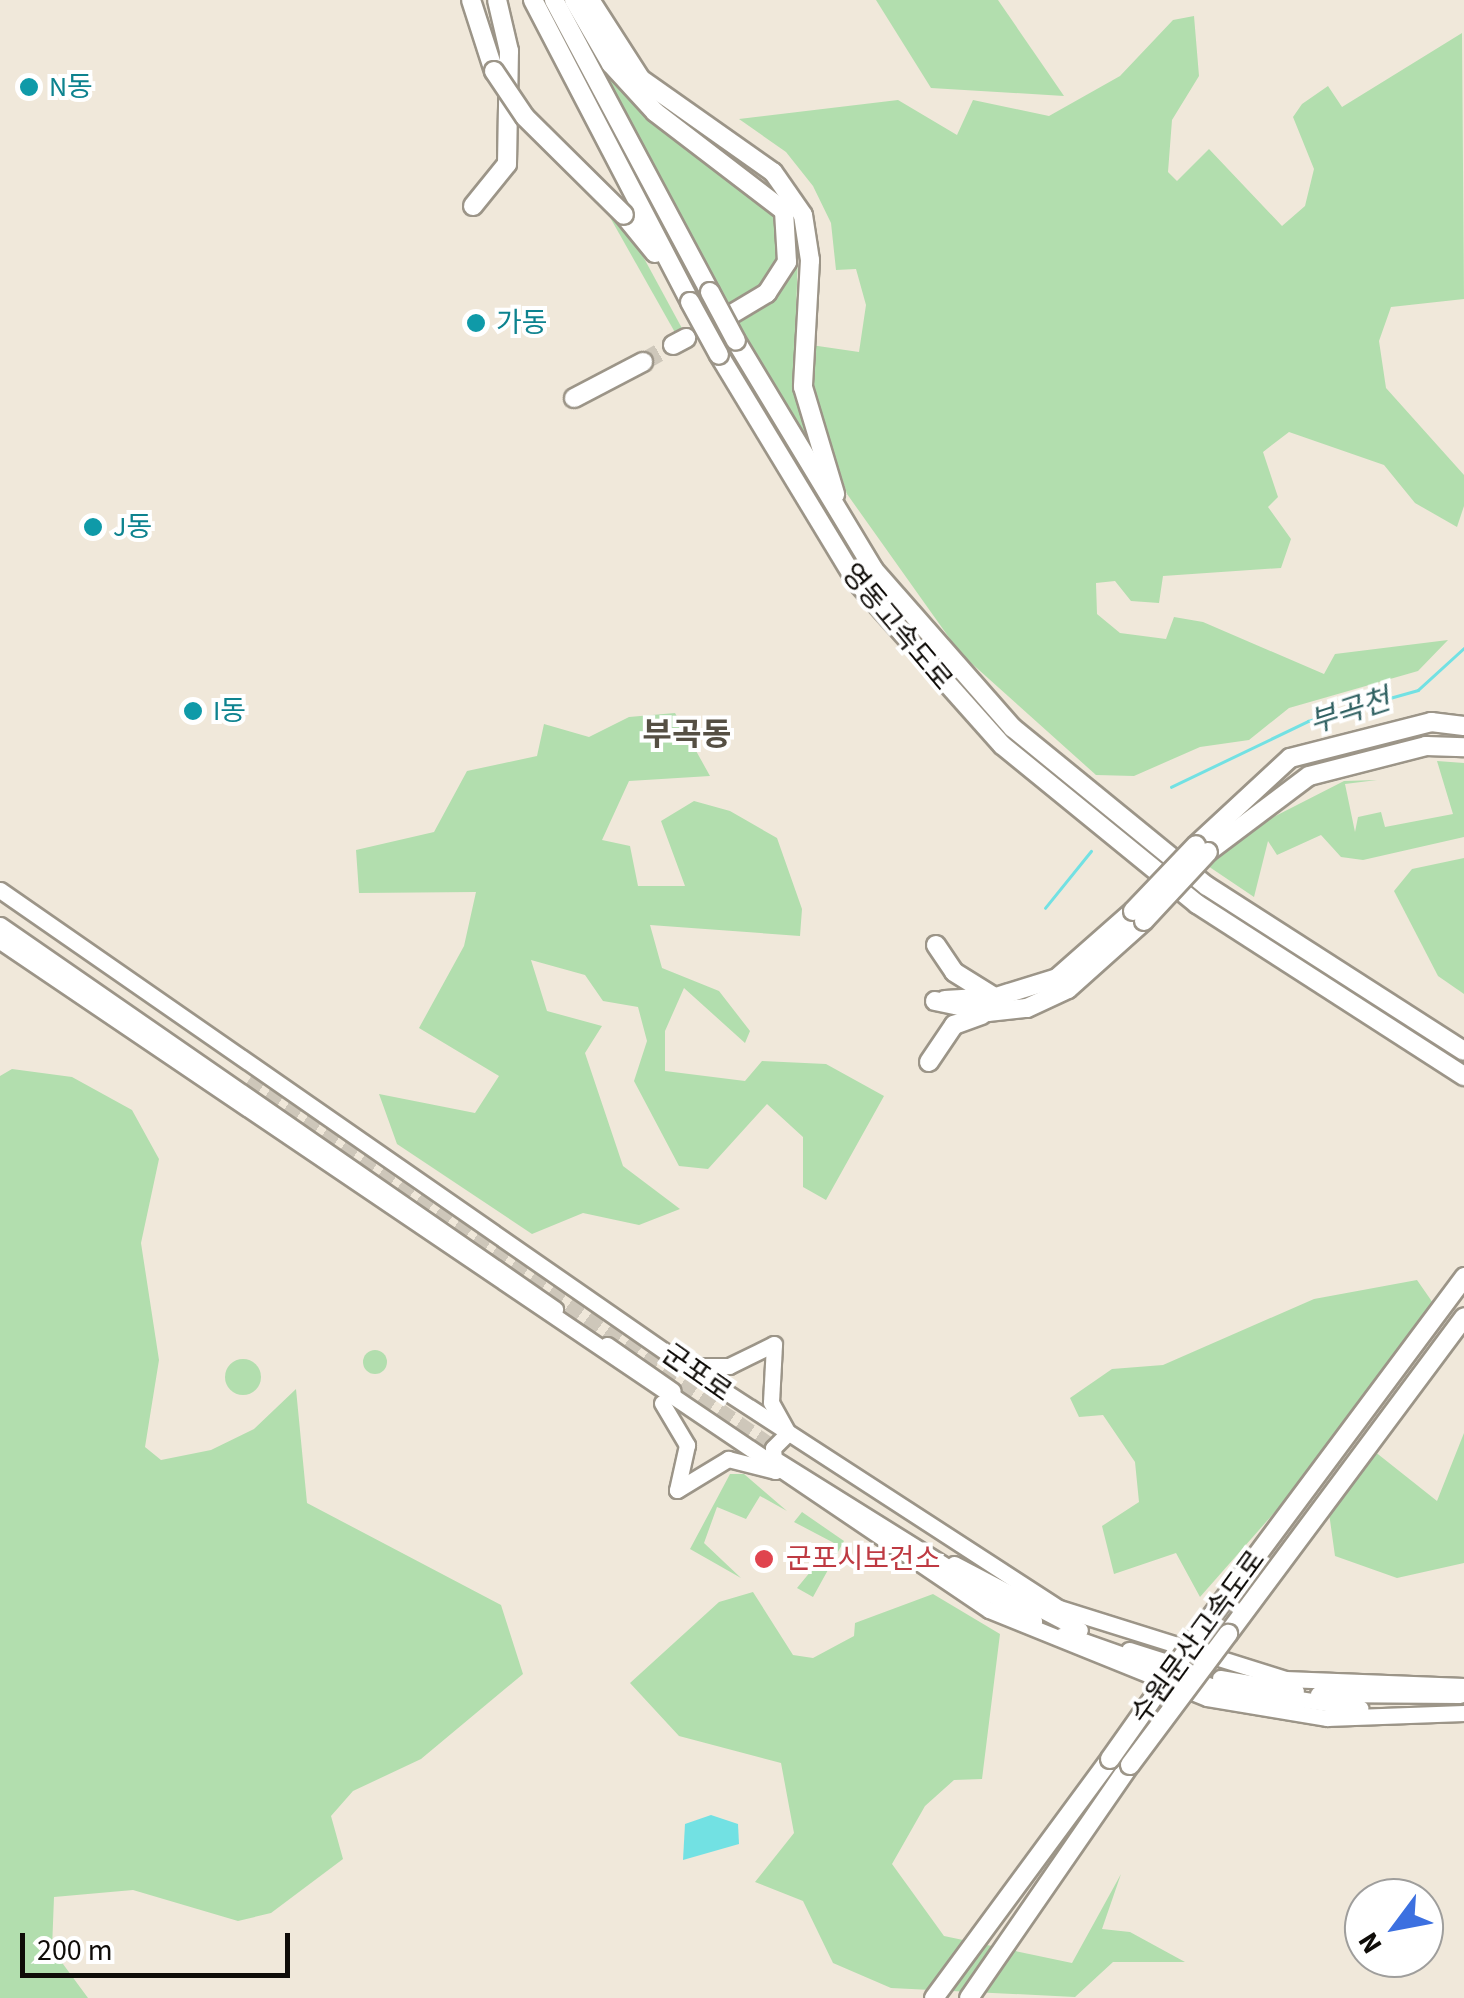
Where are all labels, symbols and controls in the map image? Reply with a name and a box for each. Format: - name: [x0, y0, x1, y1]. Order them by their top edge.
- place label: N동: [49, 70, 93, 104]
- marker: N동: [18, 76, 40, 98]
- place label: 가동: [496, 306, 548, 340]
- marker: 가동: [465, 312, 487, 334]
- place label: J동: [113, 510, 152, 544]
- marker: J동: [82, 516, 104, 538]
- street label: 영동고속도로: [834, 557, 960, 697]
- water label: 부곡천: [1305, 682, 1395, 742]
- place label: I동: [213, 694, 246, 728]
- marker: I동: [182, 700, 204, 722]
- district label: 부곡동: [643, 716, 731, 754]
- street label: 군포로: [656, 1337, 738, 1409]
- place label: 군포시보건소: [786, 1542, 941, 1576]
- street label: 수원문산고속도로: [1124, 1544, 1272, 1730]
- marker: 군포시보건소: [751, 1546, 777, 1572]
- north arrow: [1344, 1878, 1444, 1978]
- scale bar: [25, 1913, 295, 1975]
- text: N: [1348, 1924, 1392, 1961]
- text: 200 m: [37, 1929, 113, 1972]

